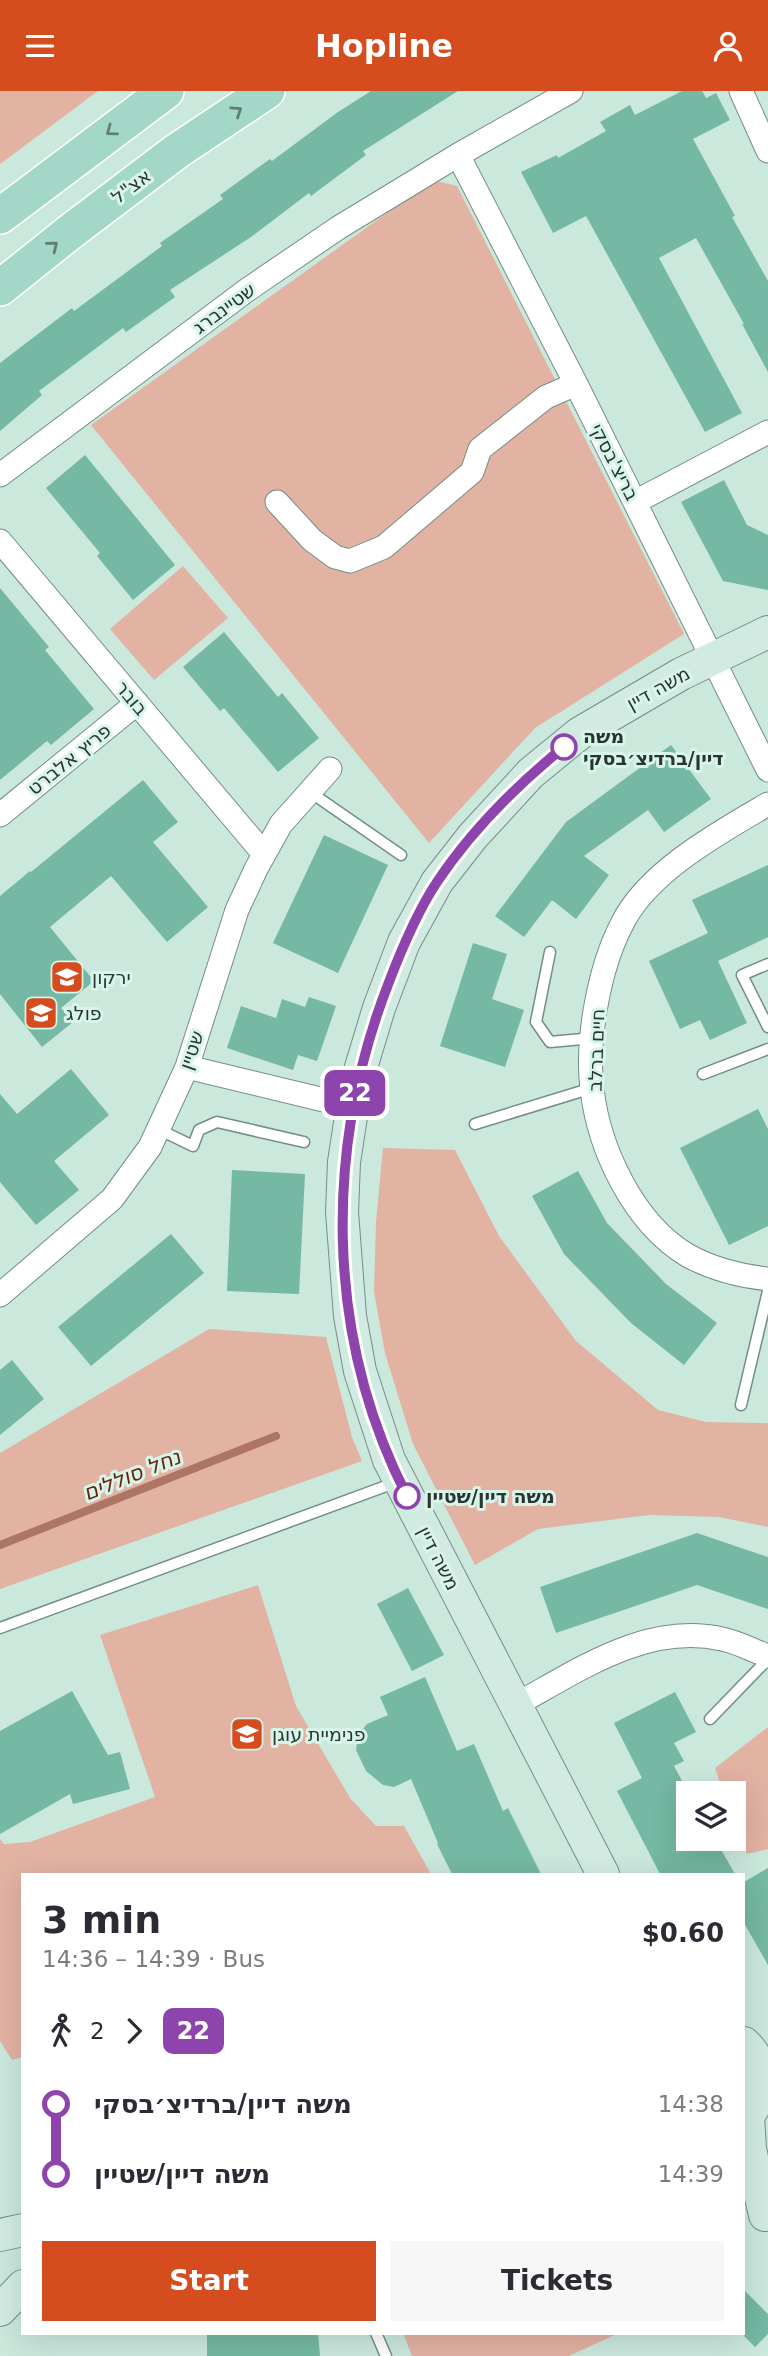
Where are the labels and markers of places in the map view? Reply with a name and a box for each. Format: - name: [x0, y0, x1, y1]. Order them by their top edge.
- place label: משה דיין/ברדיצ׳בסקי: [583, 725, 724, 770]
- marker: משה דיין/ברדיצ׳בסקי: [551, 734, 577, 760]
- school or university icon: ירקון: [48, 958, 86, 996]
- place label: ירקון: [92, 966, 131, 988]
- school or university icon: פולג: [22, 994, 60, 1032]
- place label: פולג: [66, 1002, 102, 1024]
- marker: משה דיין/שטיין: [394, 1483, 420, 1509]
- place label: משה דיין/שטיין: [426, 1485, 555, 1508]
- school or university icon: פנימיית עוגן: [228, 1715, 266, 1753]
- place label: פנימיית עוגן: [272, 1723, 366, 1745]

